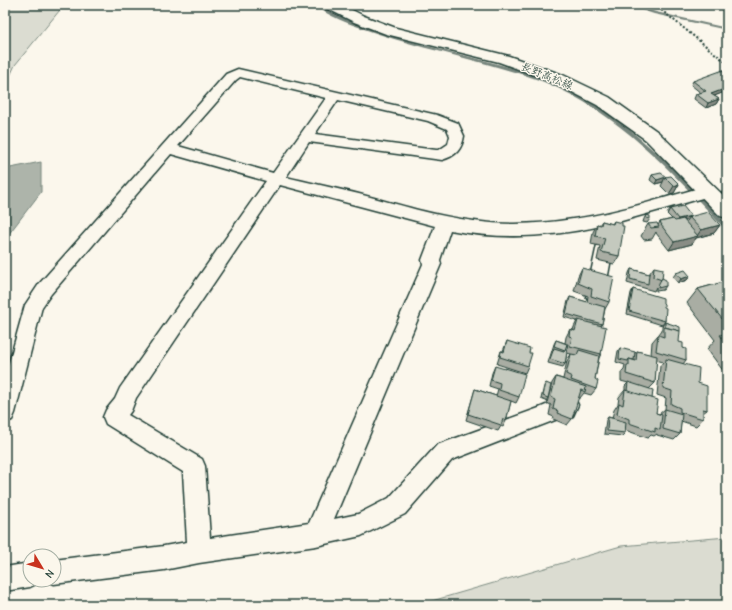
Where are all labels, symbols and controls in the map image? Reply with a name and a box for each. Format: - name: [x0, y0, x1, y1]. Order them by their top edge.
- street label: 長野高松線: [519, 60, 575, 92]
- north arrow: [22, 548, 62, 588]
- text: N: [42, 567, 57, 581]

